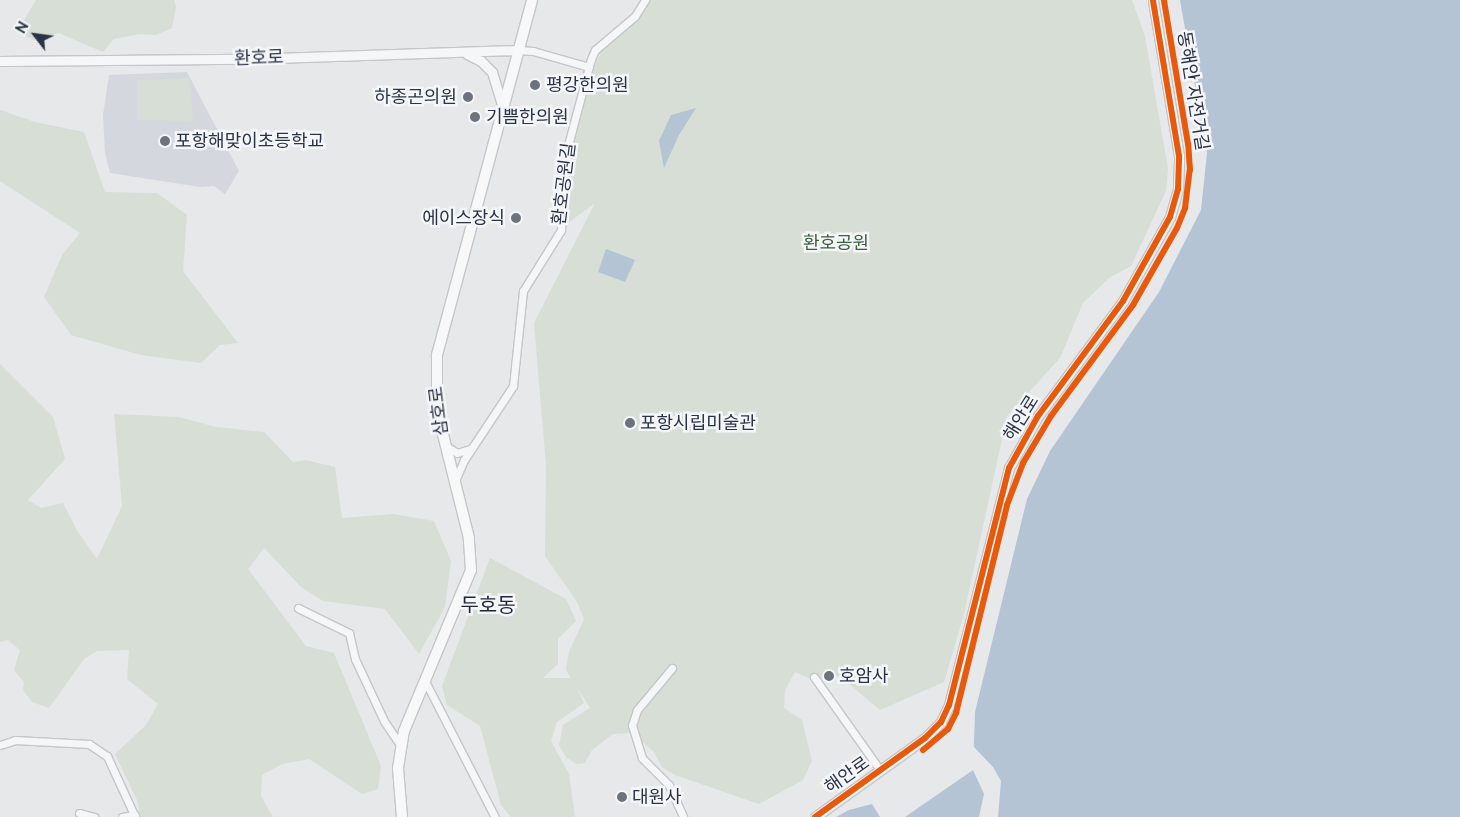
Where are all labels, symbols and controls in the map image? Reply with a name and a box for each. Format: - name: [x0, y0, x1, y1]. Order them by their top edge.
- north arrow: [10, 10, 60, 60]
- text: N: [12, 19, 32, 36]
- street label: 동해안 자전거길: [1173, 30, 1213, 152]
- street label: 환호로: [234, 46, 284, 70]
- place label: 평강한의원: [546, 74, 629, 96]
- marker: 평강한의원: [528, 78, 542, 92]
- place label: 하종곤의원: [374, 86, 457, 108]
- marker: 하종곤의원: [461, 90, 475, 104]
- place label: 기쁨한의원: [486, 106, 569, 128]
- marker: 기쁨한의원: [468, 110, 482, 124]
- place label: 포항해맞이초등학교: [175, 130, 324, 152]
- marker: 포항해맞이초등학교: [159, 135, 171, 147]
- street label: 환호공원길: [548, 142, 580, 226]
- place label: 에이스장식: [422, 207, 505, 229]
- marker: 에이스장식: [509, 211, 523, 225]
- park label: 환호공원: [803, 232, 869, 254]
- street label: 삼호로: [425, 385, 453, 437]
- street label: 해안로: [999, 391, 1043, 445]
- place label: 포항시립미술관: [640, 412, 756, 434]
- marker: 포항시립미술관: [624, 417, 636, 429]
- district label: 두호동: [460, 593, 516, 617]
- place label: 호암사: [839, 665, 889, 687]
- marker: 호암사: [823, 670, 835, 682]
- street label: 해안로: [820, 752, 874, 798]
- place label: 대원사: [632, 786, 682, 808]
- marker: 대원사: [616, 791, 628, 803]

